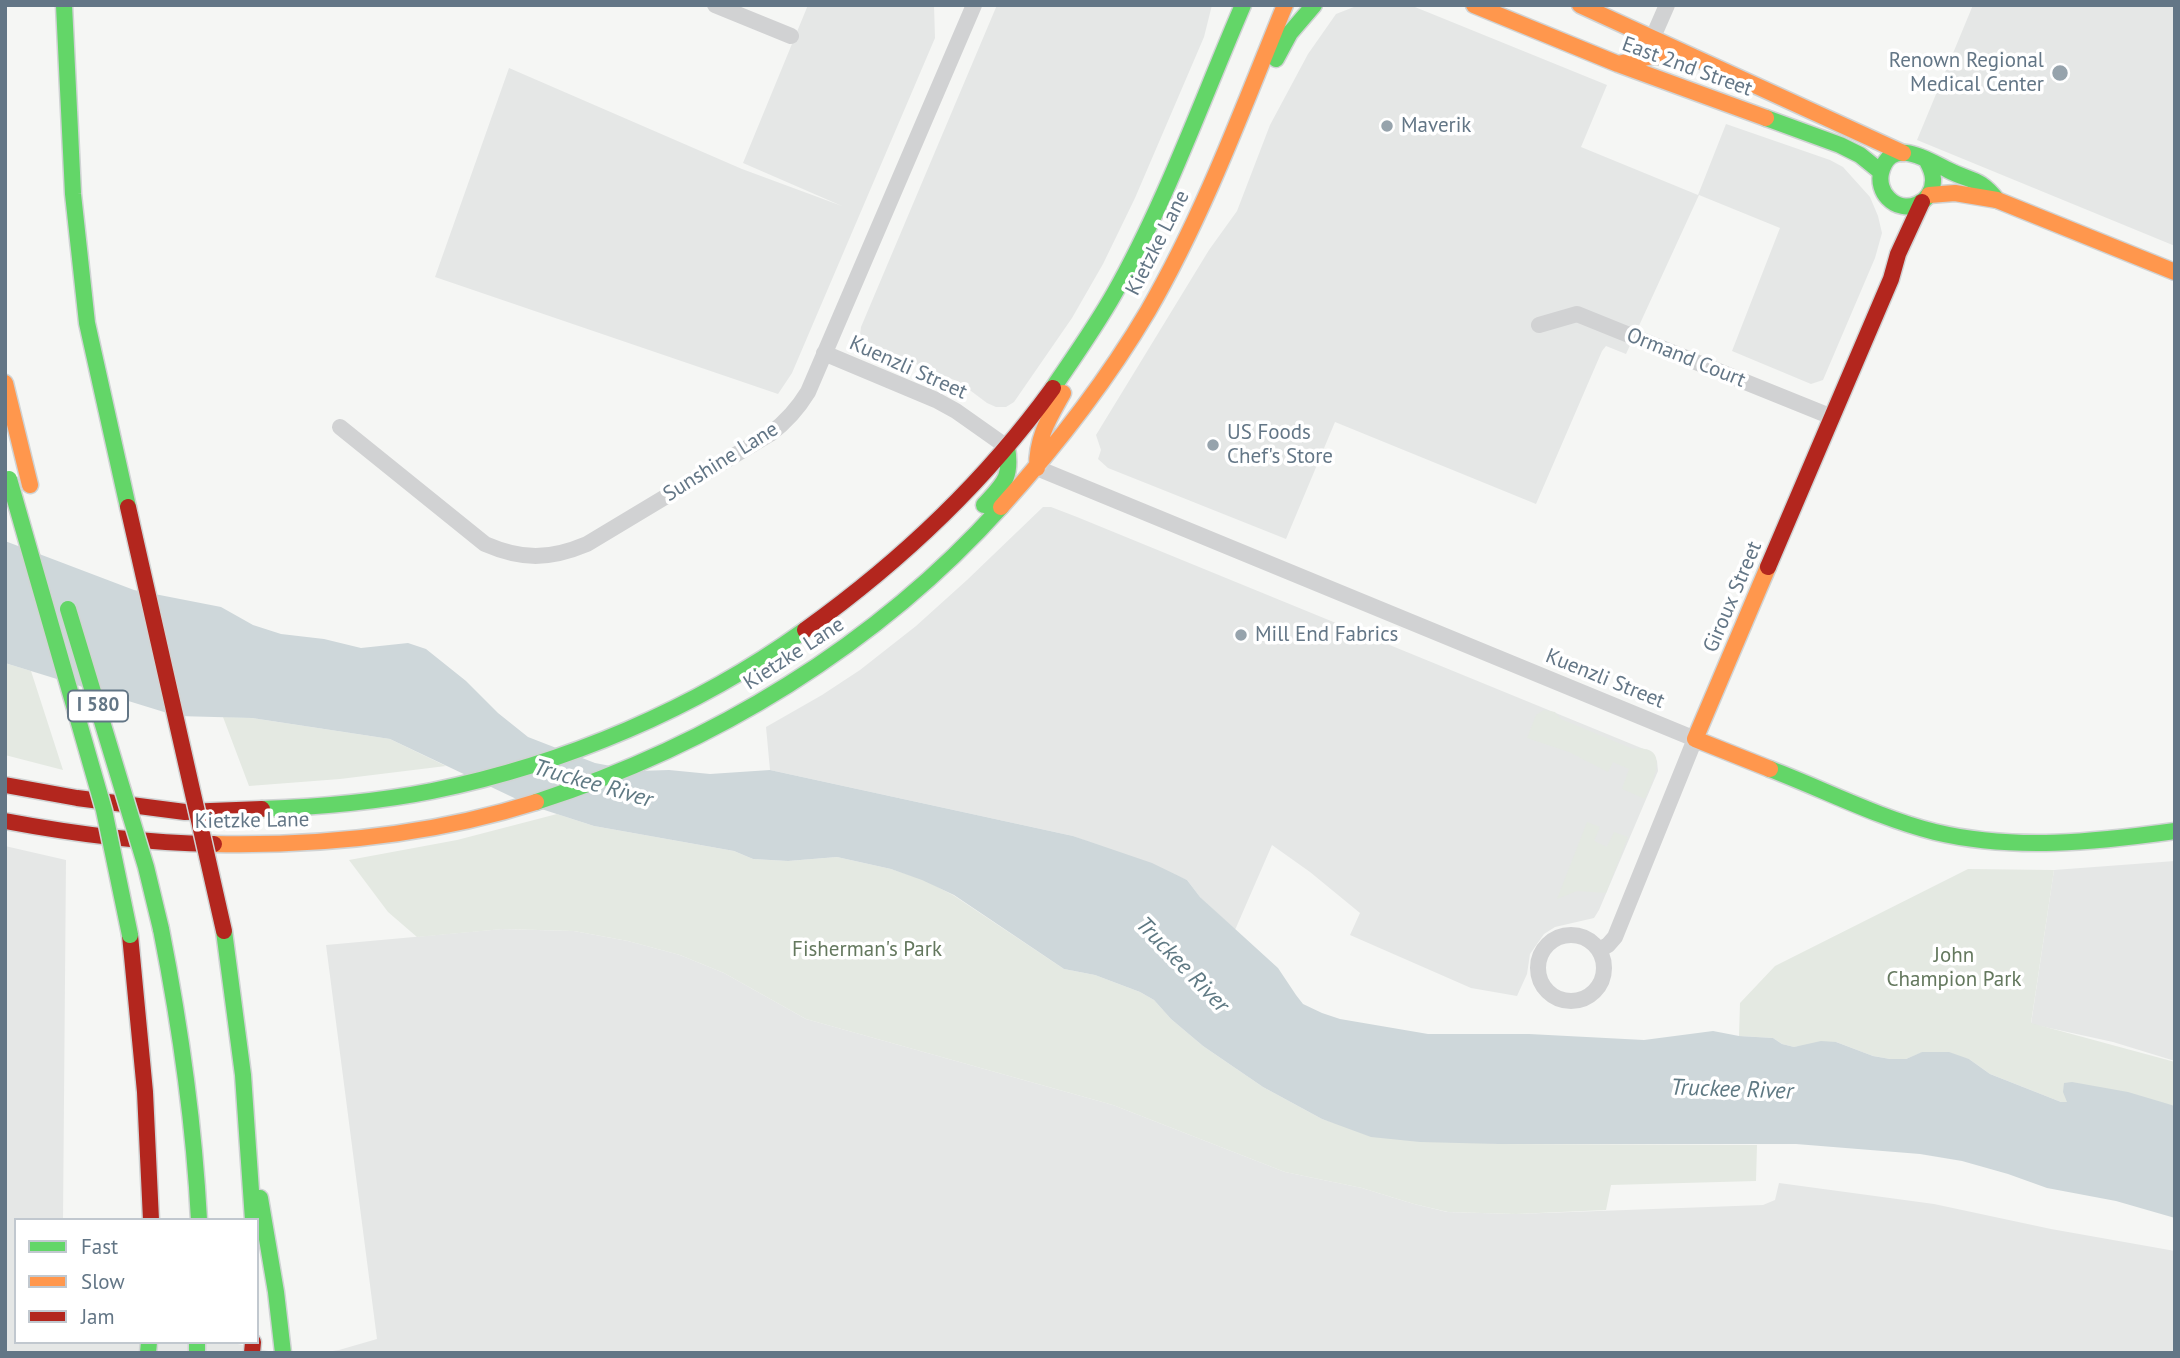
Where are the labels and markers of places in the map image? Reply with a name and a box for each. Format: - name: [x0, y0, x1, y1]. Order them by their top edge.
- place label: Renown Regional Medical Center: [1889, 48, 2044, 98]
- marker: Renown Regional Medical Center: [2050, 63, 2070, 83]
- place label: Maverik: [1401, 113, 1471, 139]
- marker: Maverik: [1379, 118, 1395, 134]
- place label: US Foods Chef's Store: [1227, 420, 1333, 470]
- marker: US Foods Chef's Store: [1205, 437, 1221, 453]
- place label: Mill End Fabrics: [1255, 622, 1398, 648]
- marker: Mill End Fabrics: [1233, 627, 1249, 643]

